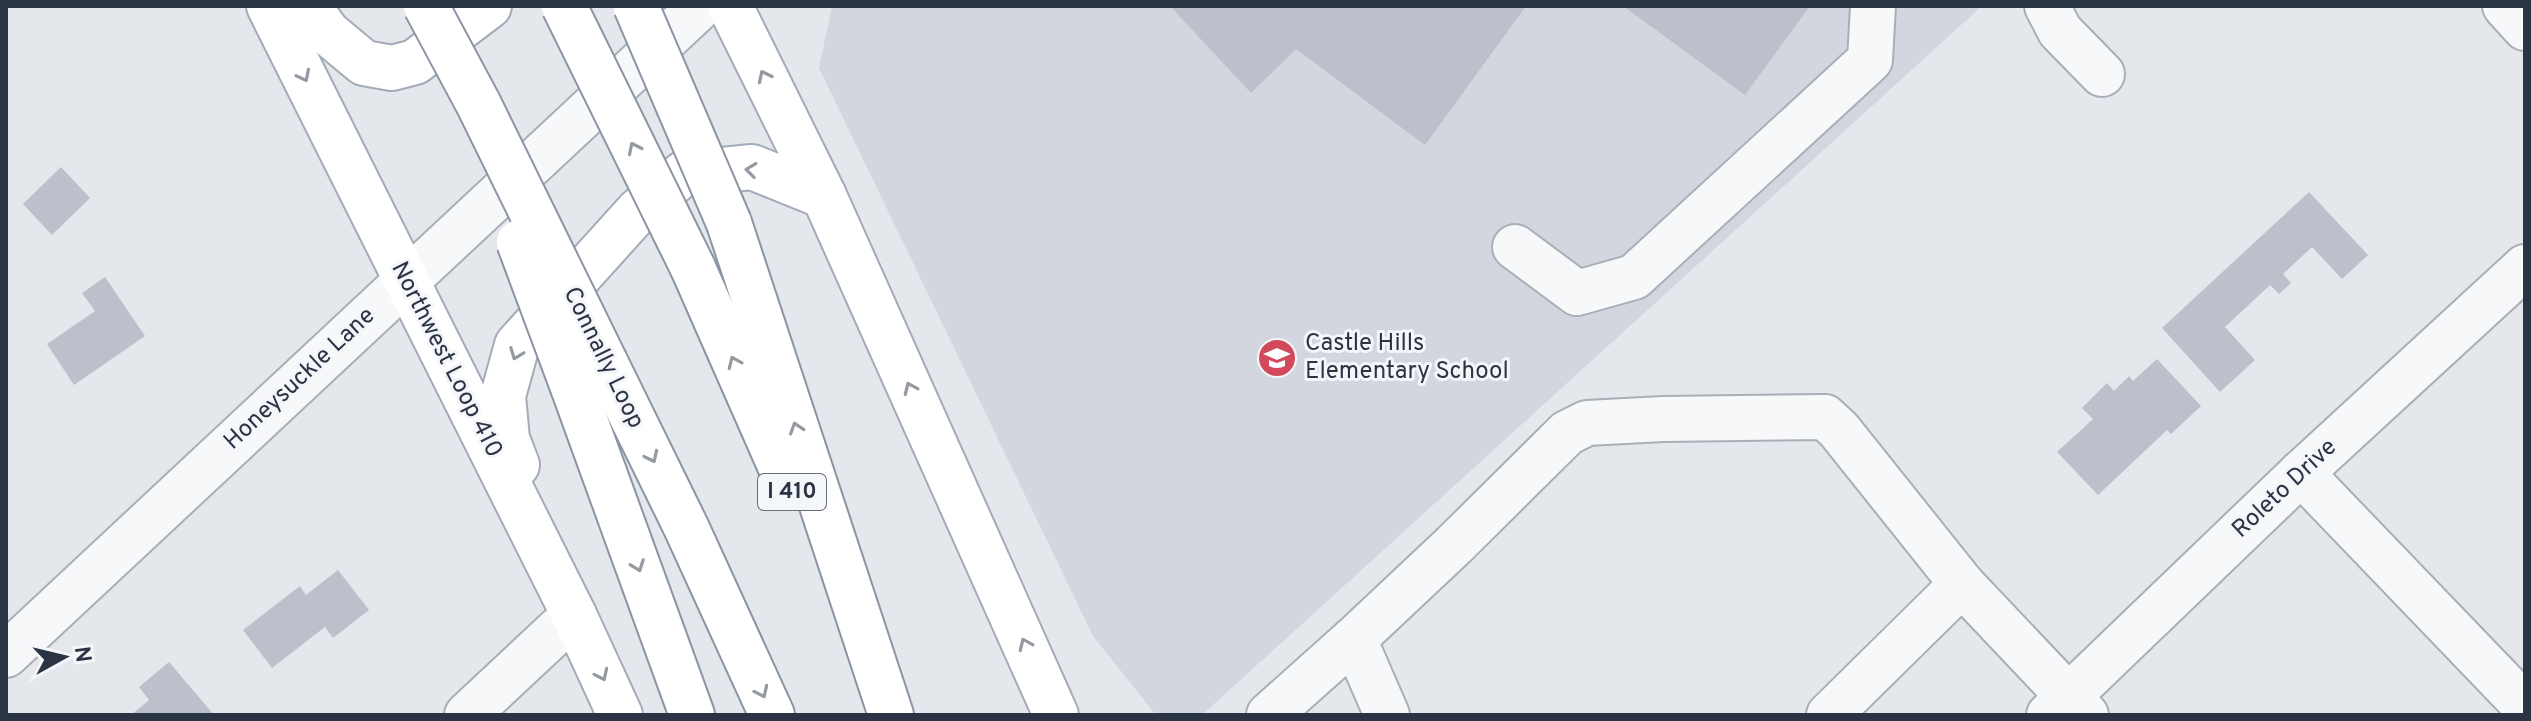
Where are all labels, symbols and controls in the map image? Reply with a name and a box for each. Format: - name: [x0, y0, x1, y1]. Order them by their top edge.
- one-way arrow: [294, 67, 310, 82]
- one-way arrow: [759, 69, 774, 84]
- one-way arrow: [628, 142, 643, 157]
- one-way arrow: [745, 162, 758, 179]
- street label: Northwest Loop 410: [384, 257, 508, 463]
- street label: Connally Loop: [556, 282, 650, 434]
- street label: Honeysuckle Lane: [218, 301, 382, 457]
- place label: Castle Hills Elementary School: [1305, 329, 1509, 387]
- school or university icon: Castle Hills Elementary School: [1256, 337, 1298, 379]
- one-way arrow: [509, 346, 526, 360]
- one-way arrow: [728, 356, 744, 370]
- one-way arrow: [904, 382, 920, 396]
- one-way arrow: [790, 422, 806, 436]
- street label: Roleto Drive: [2226, 433, 2344, 545]
- one-way arrow: [642, 449, 658, 463]
- road number: I 410: [758, 474, 826, 510]
- one-way arrow: [628, 558, 645, 572]
- north arrow: [24, 617, 104, 697]
- one-way arrow: [1018, 638, 1034, 652]
- text: N: [67, 645, 96, 664]
- one-way arrow: [592, 667, 608, 682]
- one-way arrow: [752, 684, 768, 699]

